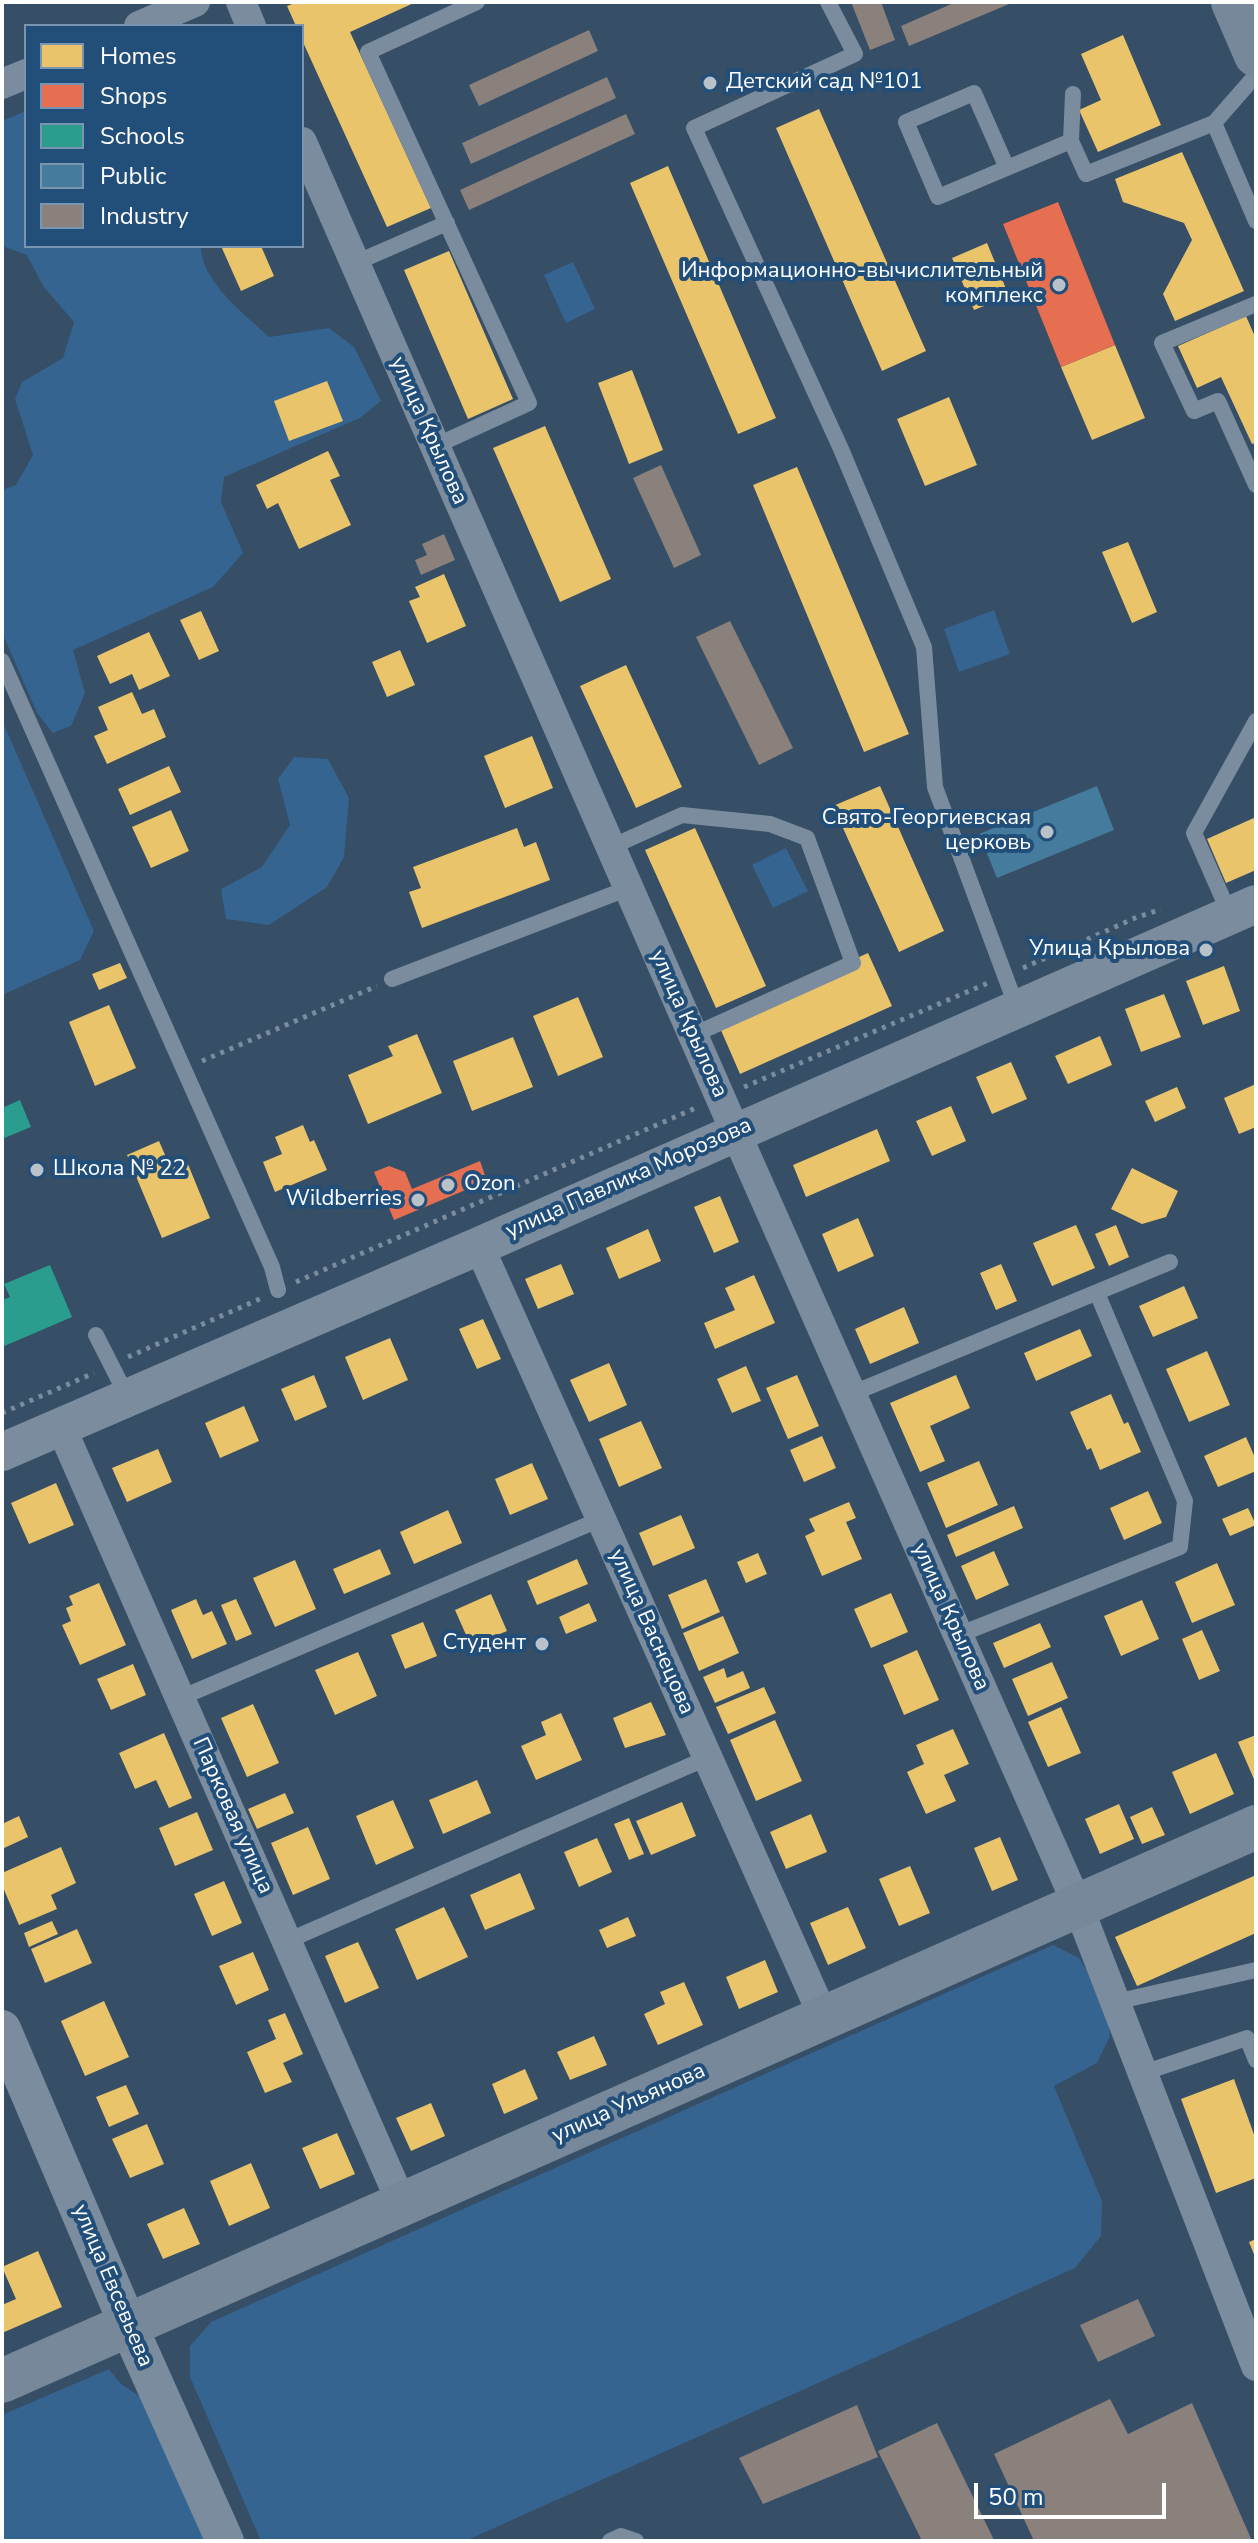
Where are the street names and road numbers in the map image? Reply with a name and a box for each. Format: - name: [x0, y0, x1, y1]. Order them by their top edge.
- street label: улица Крылова: [384, 353, 472, 509]
- street label: улица Крылова: [644, 946, 732, 1102]
- street label: улица Павлика Морозова: [502, 1113, 756, 1245]
- street label: улица Крылова: [906, 1539, 994, 1695]
- street label: улица Васнецова: [603, 1545, 699, 1719]
- street label: Парковая улица: [186, 1734, 278, 1898]
- street label: улица Ульянова: [548, 2058, 710, 2150]
- street label: улица Евсевьева: [66, 2201, 158, 2371]

